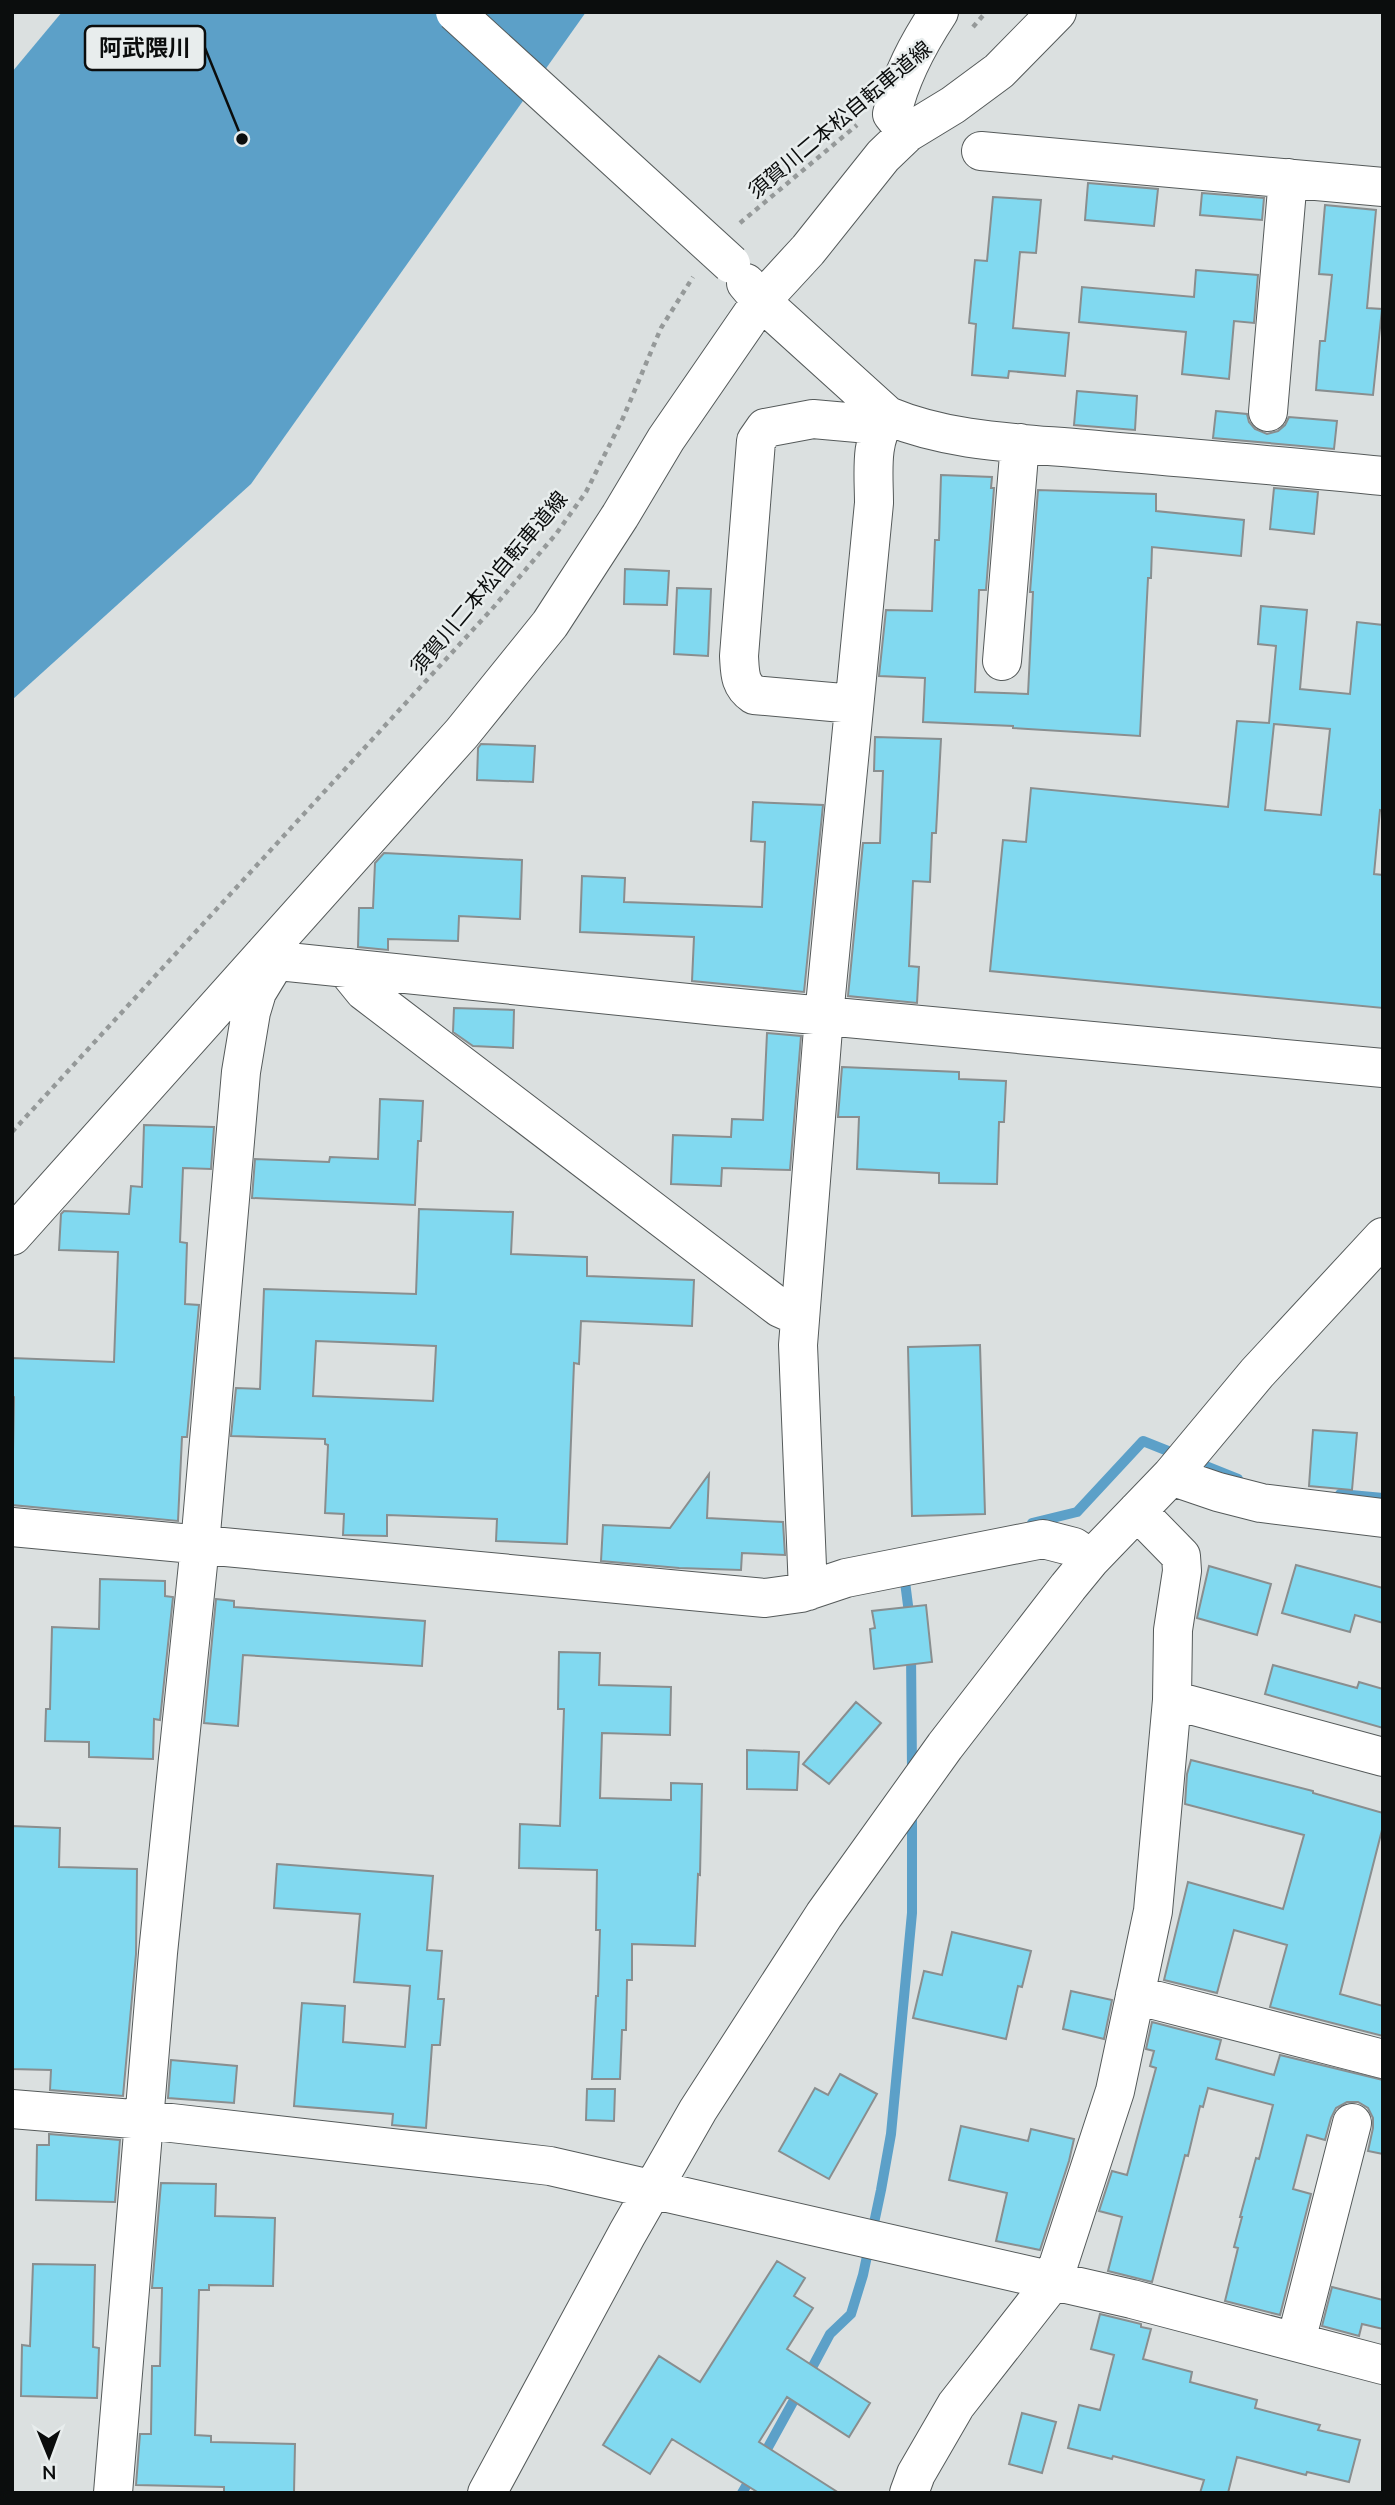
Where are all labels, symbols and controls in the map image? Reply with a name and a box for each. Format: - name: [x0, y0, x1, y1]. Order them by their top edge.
- callout: 阿武隈川: [85, 26, 205, 70]
- text: 阿武隈川: [99, 33, 191, 64]
- street label: 須賀川二本松自転車道線: [743, 35, 937, 205]
- street label: 須賀川二本松自転車道線: [404, 486, 574, 680]
- north arrow: [14, 2421, 84, 2491]
- text: N: [42, 2459, 57, 2485]

